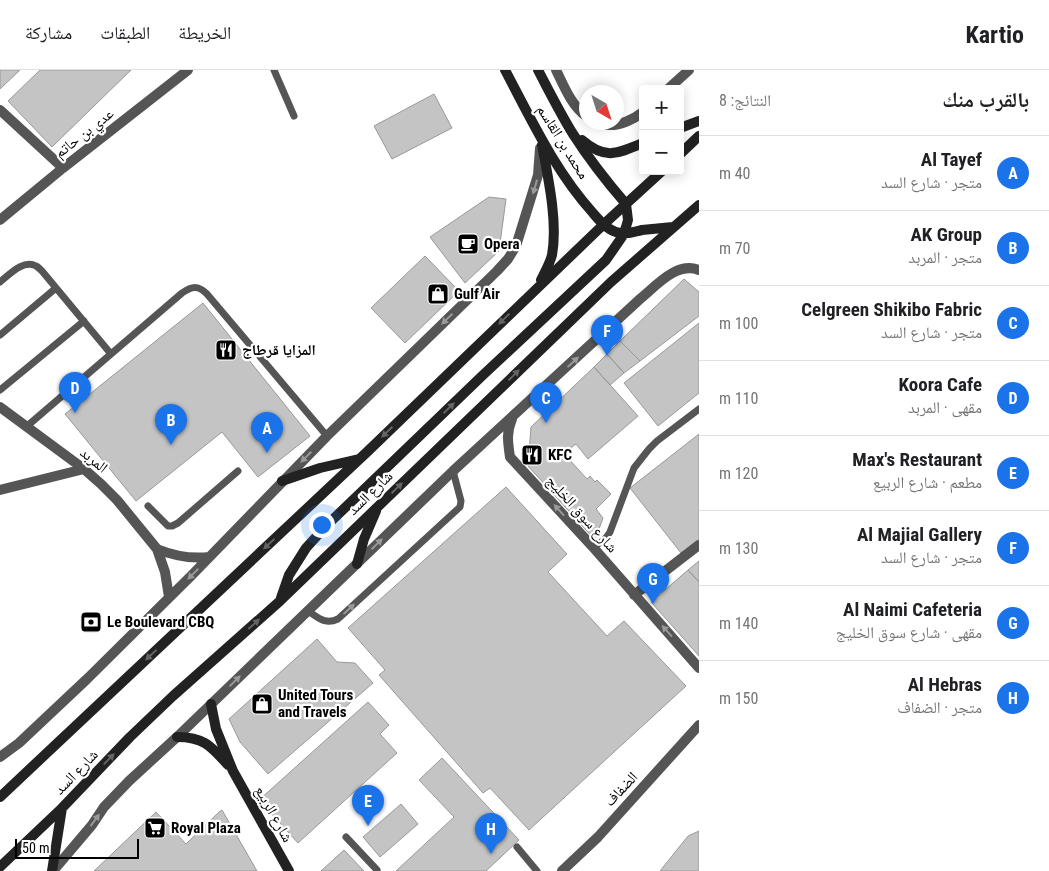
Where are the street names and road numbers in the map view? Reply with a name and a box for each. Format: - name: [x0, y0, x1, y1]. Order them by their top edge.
- street label: محمد بن القاسم: [532, 102, 593, 183]
- street label: عدي بن حاتم: [51, 104, 119, 164]
- street label: المربد: [77, 443, 111, 477]
- street label: شارع السد: [344, 467, 397, 520]
- street label: شارع سوق الخليج: [542, 472, 621, 557]
- street label: شارع السد: [50, 746, 103, 799]
- street label: الضفاف: [601, 768, 641, 810]
- street label: شارع الربيع: [250, 783, 297, 846]

